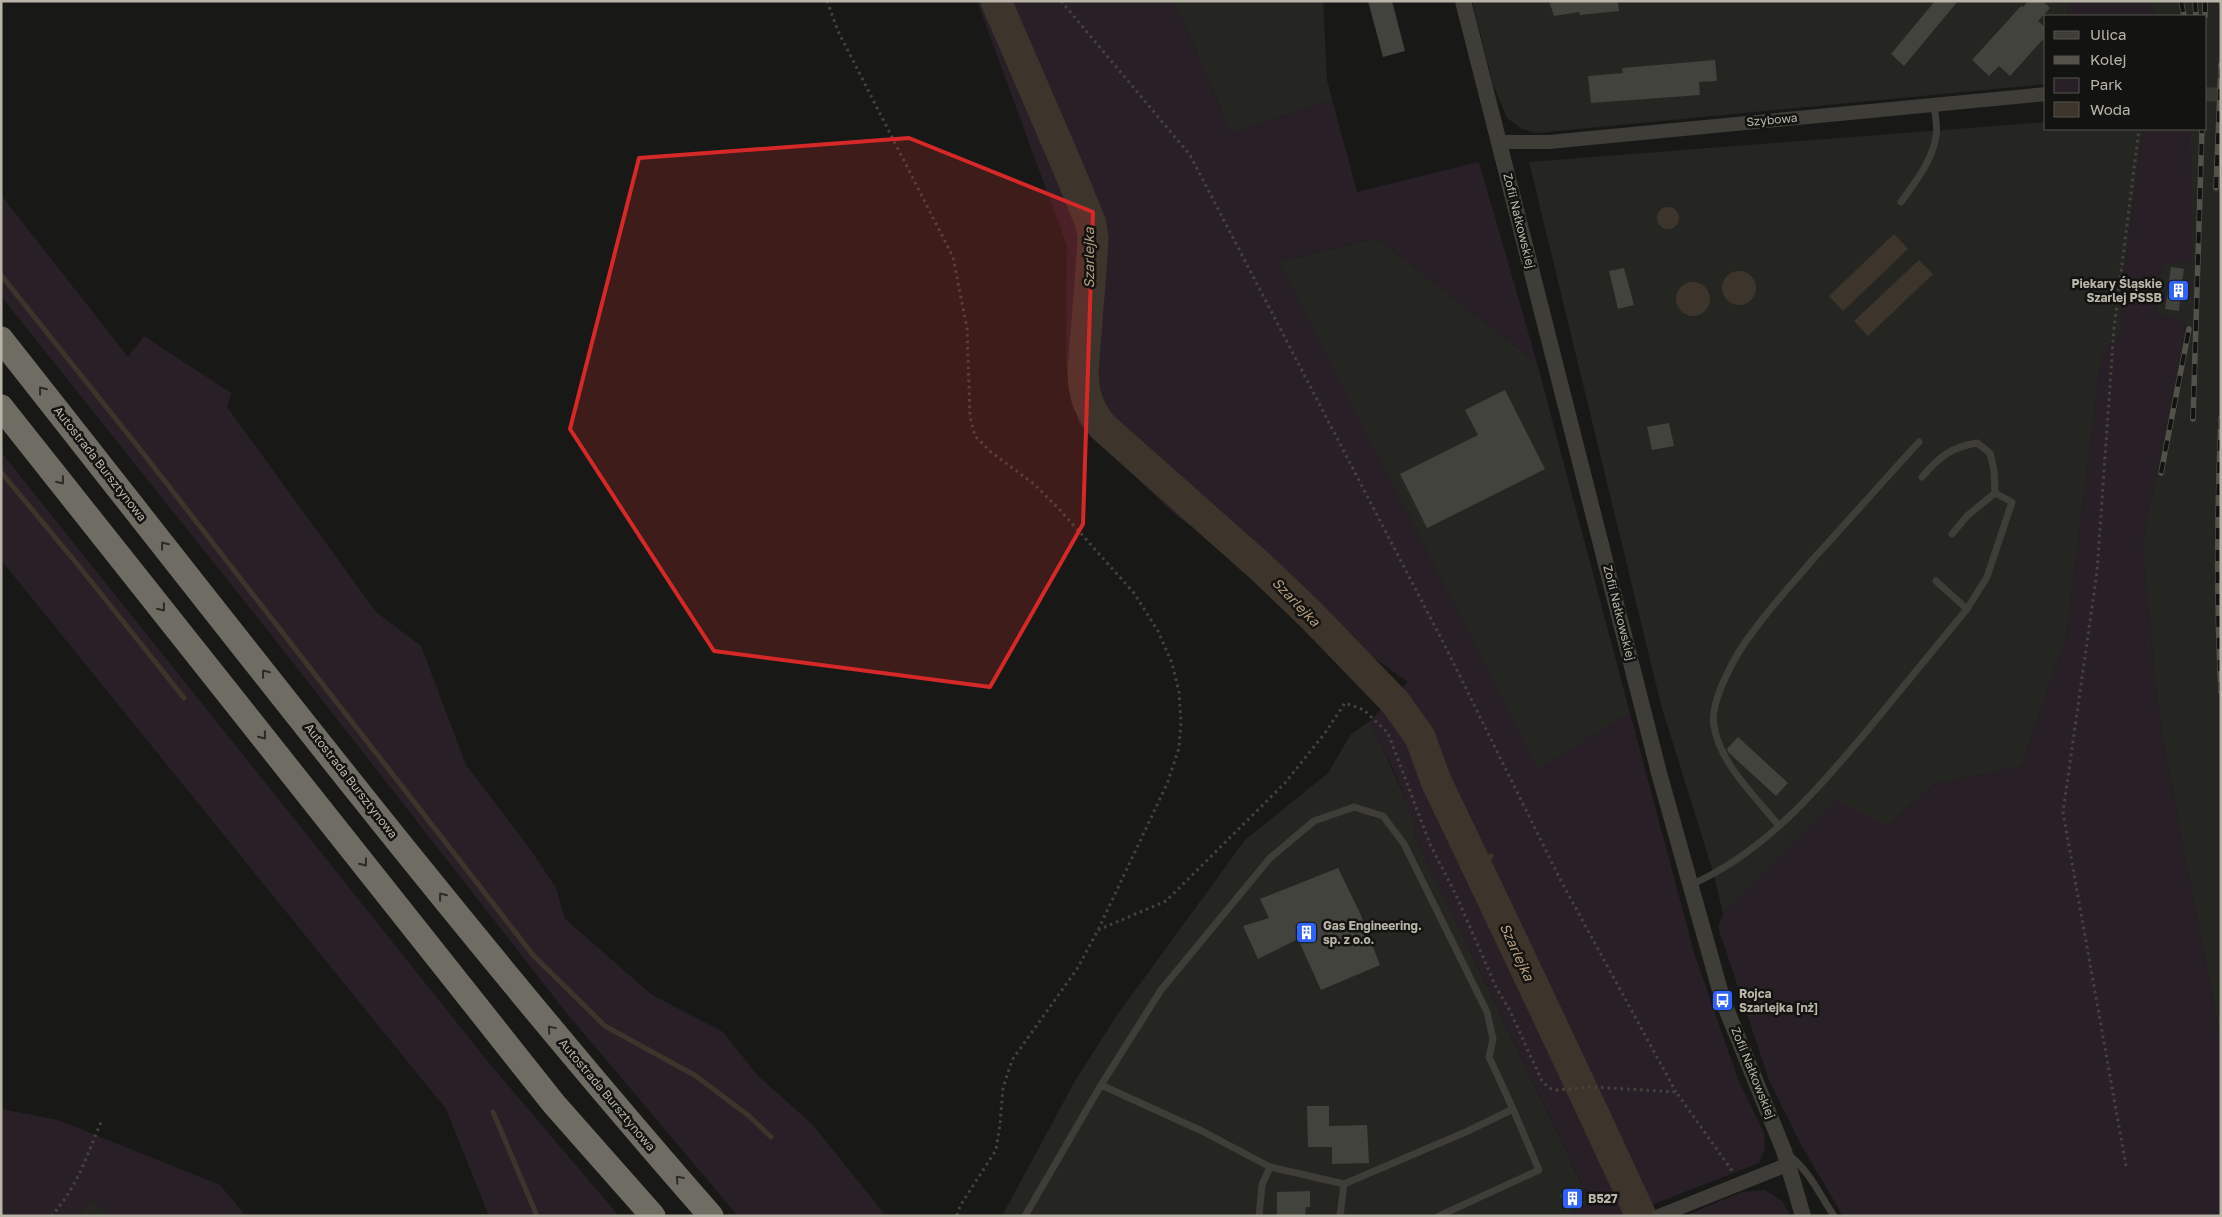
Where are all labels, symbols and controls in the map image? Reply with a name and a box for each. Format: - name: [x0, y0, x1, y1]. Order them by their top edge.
- legend: [2044, 15, 2207, 130]
- text: Ulica: [2090, 25, 2126, 43]
- text: Kolej: [2090, 50, 2126, 68]
- text: Park: [2090, 75, 2123, 93]
- text: Woda: [2090, 100, 2131, 118]
- street label: Szybowa: [1746, 110, 1798, 129]
- street label: Zofii Nałkowskiej: [1500, 172, 1539, 270]
- water label: Szarlejka: [1080, 226, 1097, 289]
- place label: Piekary Śląskie Szarlej PSSB: [2072, 276, 2163, 305]
- building icon: Piekary Śląskie Szarlej PSSB: [2166, 279, 2190, 303]
- one-way arrow: [39, 387, 47, 396]
- street label: Autostrada Bursztynowa: [51, 403, 150, 524]
- one-way arrow: [56, 475, 64, 484]
- one-way arrow: [162, 542, 170, 551]
- street label: Zofii Nałkowskiej: [1600, 564, 1639, 662]
- water label: Szarlejka: [1269, 574, 1324, 630]
- one-way arrow: [156, 603, 165, 612]
- one-way arrow: [263, 670, 271, 679]
- street label: Autostrada Bursztynowa: [302, 720, 401, 841]
- one-way arrow: [257, 730, 265, 739]
- one-way arrow: [358, 858, 367, 867]
- one-way arrow: [438, 893, 447, 902]
- place label: Gas Engineering. sp. z o.o.: [1323, 918, 1422, 947]
- water label: Szarlejka: [1497, 920, 1539, 984]
- building icon: Gas Engineering. sp. z o.o.: [1295, 921, 1319, 945]
- place label: Rojca Szarlejka [nż]: [1739, 986, 1818, 1015]
- bus stop icon: Rojca Szarlejka [nż]: [1711, 989, 1735, 1013]
- street label: Zofii Nałkowskiej: [1728, 1025, 1779, 1121]
- one-way arrow: [548, 1026, 556, 1035]
- street label: Autostrada Bursztynowa: [556, 1036, 659, 1154]
- one-way arrow: [676, 1176, 685, 1185]
- building icon: B527: [1560, 1187, 1584, 1211]
- place label: B527: [1588, 1191, 1618, 1206]

